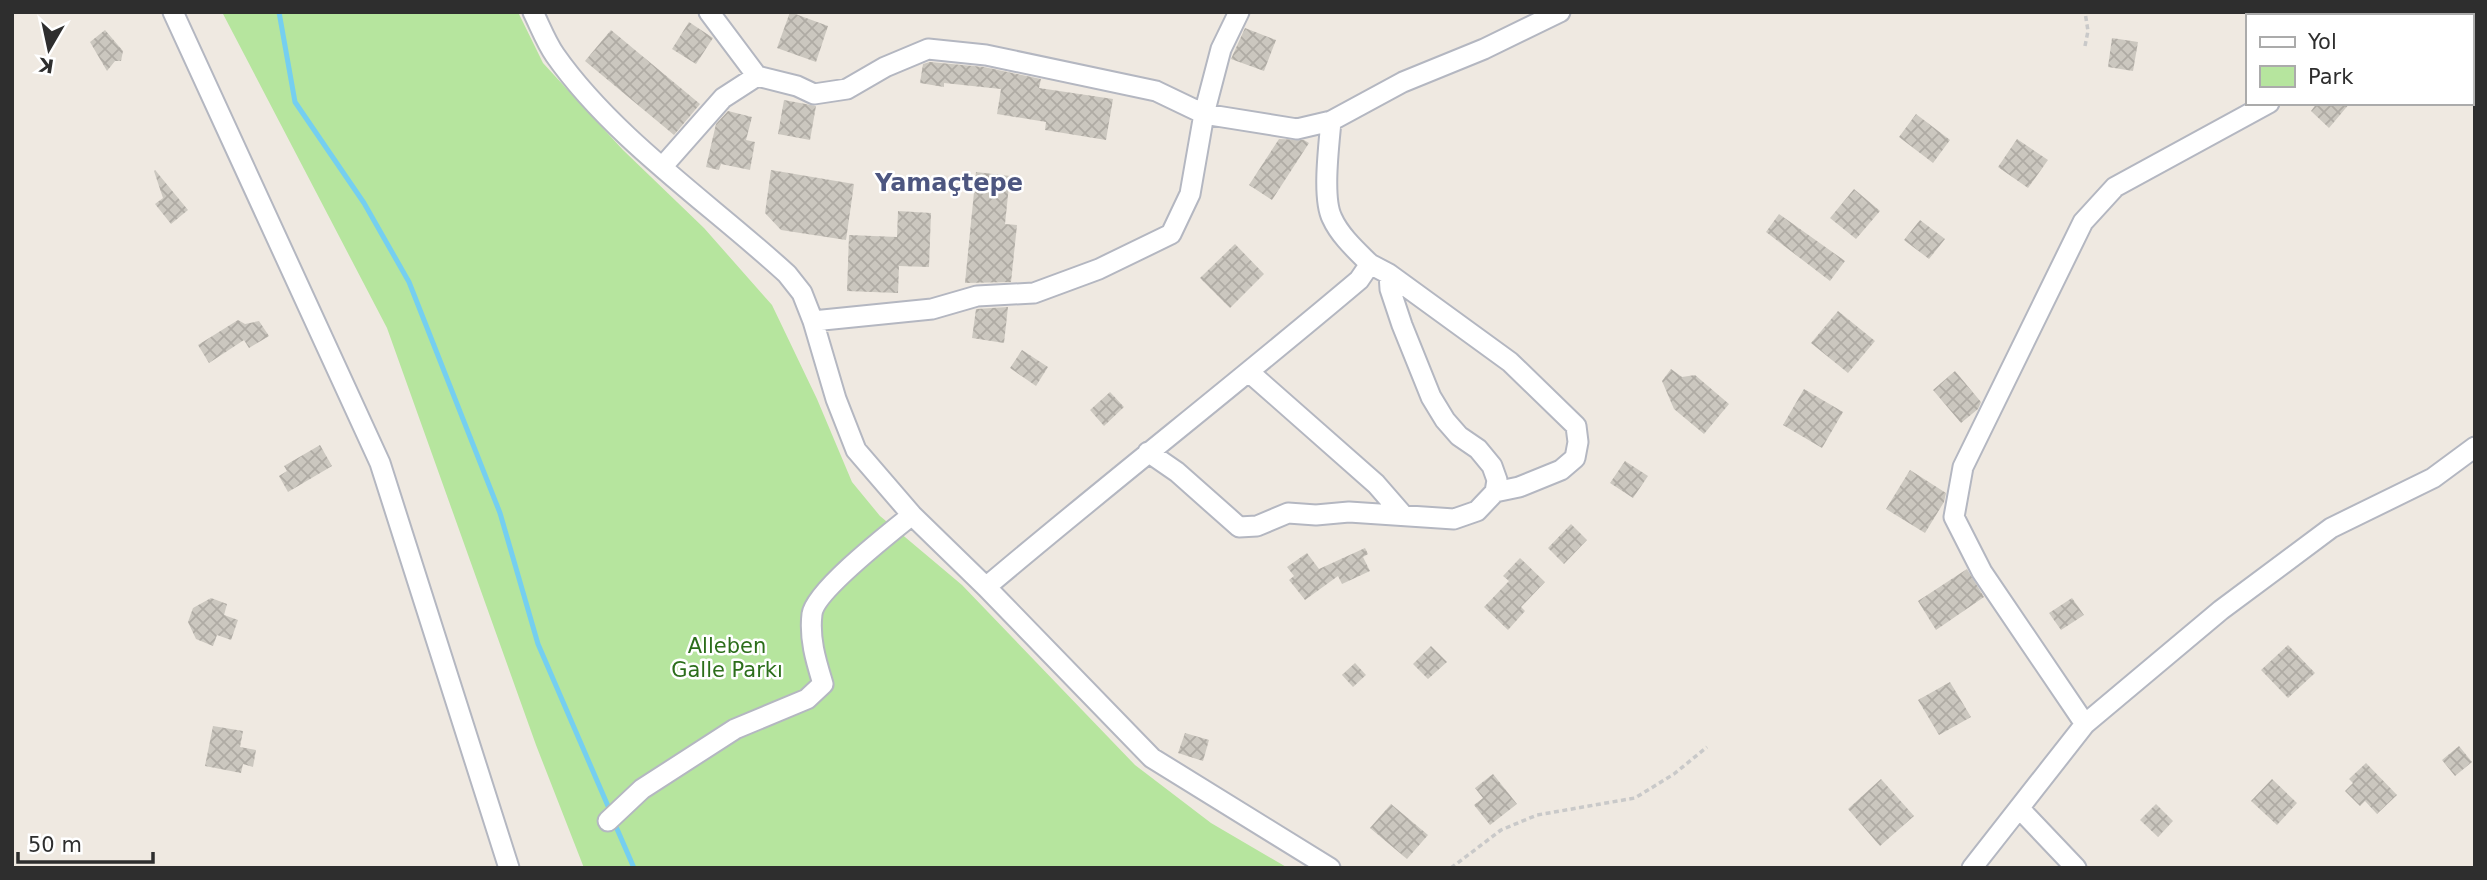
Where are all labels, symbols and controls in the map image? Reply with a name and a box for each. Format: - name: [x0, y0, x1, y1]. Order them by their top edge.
- north arrow: [14, 14, 84, 84]
- legend: [2246, 14, 2473, 105]
- text: Yol: [2307, 30, 2337, 54]
- text: K: [36, 54, 55, 78]
- text: Park: [2308, 65, 2354, 89]
- district label: Yamaçtepe: [874, 169, 1023, 197]
- park label: Alleben Galle Parkı: [671, 634, 783, 682]
- scale bar: [18, 820, 152, 864]
- text: 50 m: [28, 833, 82, 857]

